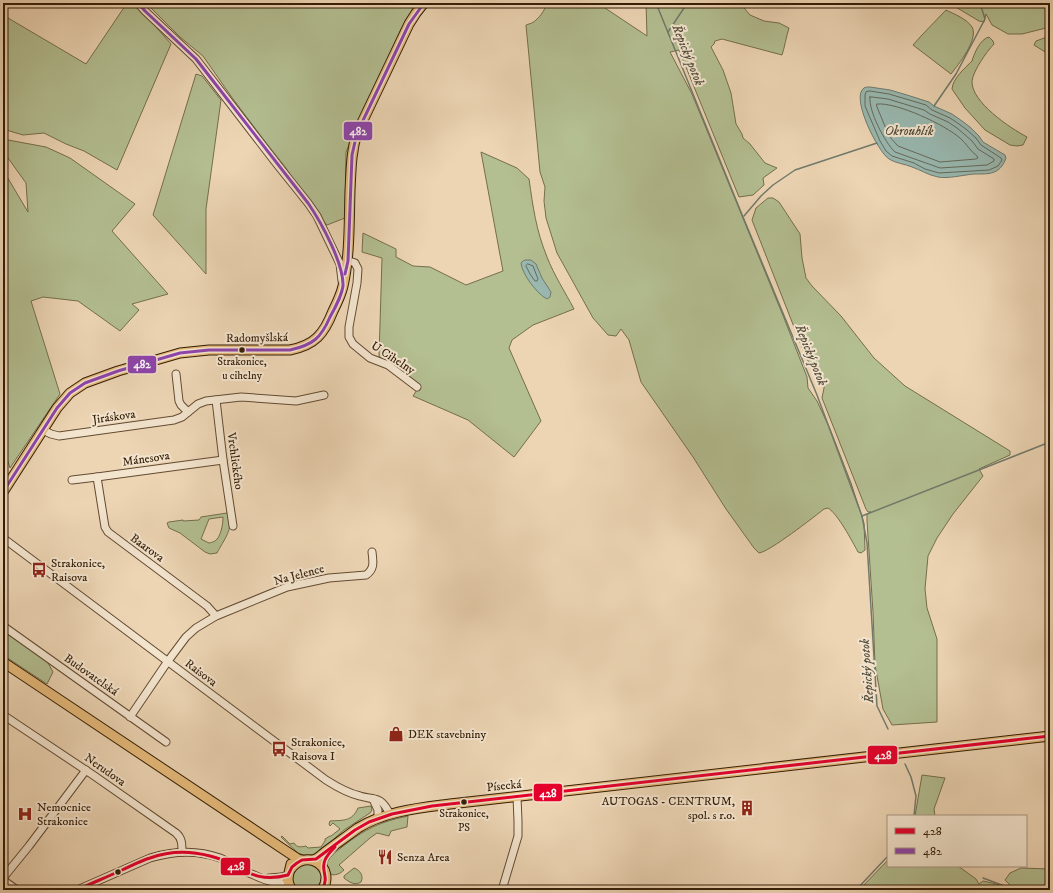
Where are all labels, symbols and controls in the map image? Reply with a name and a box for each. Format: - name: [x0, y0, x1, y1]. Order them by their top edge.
- water label: Řepický potok: [668, 21, 708, 88]
- line badge: 482: [343, 121, 373, 141]
- water label: Okrouhlík: [885, 123, 934, 139]
- text: 482: [348, 125, 367, 139]
- water label: Řepický potok: [791, 321, 831, 388]
- street label: Radomyšlská: [226, 330, 289, 346]
- street label: U Cihelny: [368, 338, 418, 378]
- marker: Strakonice, u cihelny: [237, 345, 247, 355]
- line badge: 482: [127, 355, 157, 374]
- place label: Strakonice, u cihelny: [217, 355, 267, 383]
- text: 482: [132, 358, 151, 372]
- street label: Jiráskova: [91, 406, 137, 428]
- street label: Vrchlického: [223, 430, 246, 491]
- street label: Mánesova: [121, 448, 171, 470]
- street label: Baarova: [127, 531, 168, 566]
- place label: Strakonice, Raisova: [51, 556, 105, 585]
- bus stop icon: Strakonice, Raisova: [30, 561, 48, 579]
- street label: Na Jelence: [272, 561, 326, 589]
- water label: Řepický potok: [857, 638, 877, 705]
- street label: Budovatelská: [61, 651, 122, 700]
- street label: Raisova: [182, 656, 221, 690]
- shop icon: DEK stavebniny: [387, 725, 405, 743]
- place label: DEK stavebniny: [408, 727, 487, 742]
- place label: Strakonice, Raisova I: [291, 735, 345, 764]
- bus stop icon: Strakonice, Raisova I: [270, 740, 288, 758]
- line badge: 428: [867, 745, 898, 765]
- text: 428: [873, 749, 892, 763]
- street label: Nerudova: [81, 750, 129, 790]
- street label: Písecká: [486, 777, 523, 795]
- line badge: 428: [533, 783, 563, 802]
- text: 428: [538, 787, 557, 801]
- place label: AUTOGAS - CENTRUM, spol. s r.o.: [602, 794, 735, 823]
- marker: Strakonice, PS: [459, 797, 469, 807]
- building icon: AUTOGAS - CENTRUM, spol. s r.o.: [738, 799, 756, 817]
- place label: Nemocnice Strakonice: [37, 800, 91, 829]
- hospital icon: Nemocnice Strakonice: [16, 805, 34, 823]
- place label: Strakonice, PS: [439, 807, 489, 835]
- legend: [887, 815, 1027, 867]
- text: 428: [923, 824, 942, 839]
- text: 482: [923, 844, 942, 859]
- restaurant icon: Senza Area: [376, 848, 394, 866]
- place label: Senza Area: [397, 850, 450, 865]
- line badge: 428: [220, 857, 251, 876]
- text: 428: [226, 860, 245, 874]
- unlabelled marker: [113, 867, 123, 877]

